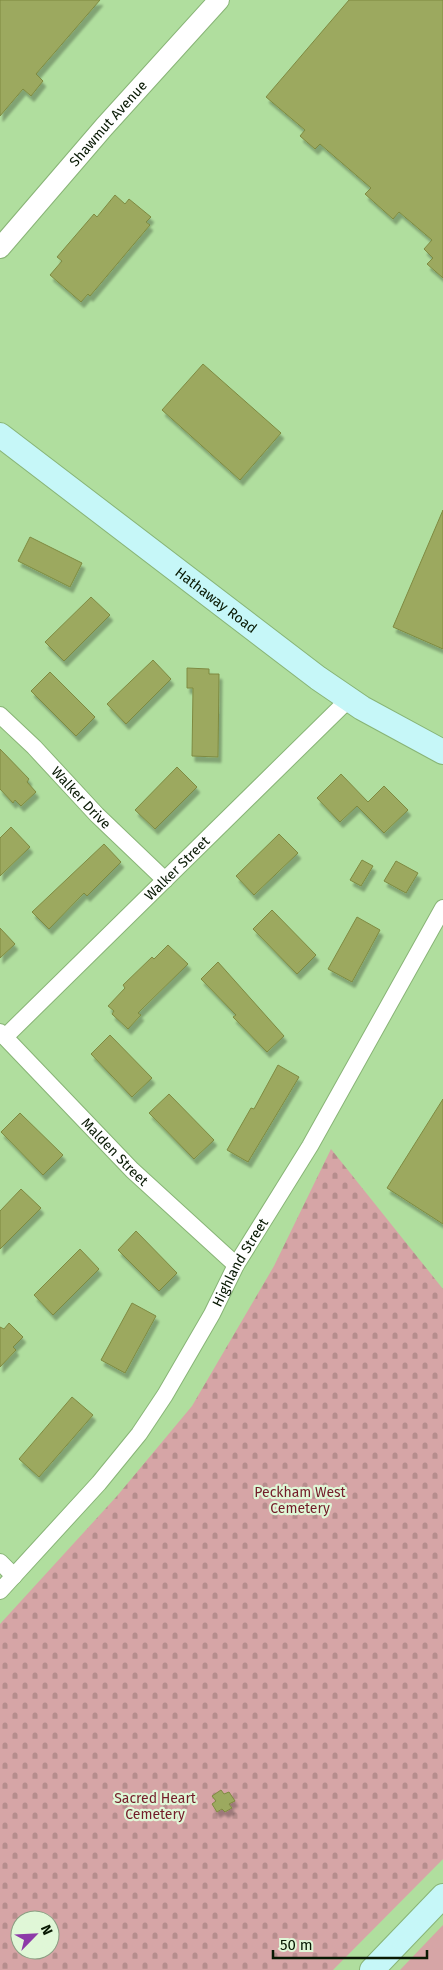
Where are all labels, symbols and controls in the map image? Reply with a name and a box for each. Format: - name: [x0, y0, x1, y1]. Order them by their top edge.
- street label: Shawmut Avenue: [66, 77, 151, 170]
- street label: Hathaway Road: [172, 564, 260, 637]
- street label: Walker Drive: [48, 763, 114, 833]
- street label: Walker Street: [141, 832, 214, 904]
- street label: Malden Street: [78, 1114, 152, 1190]
- street label: Highland Street: [209, 1214, 272, 1310]
- park label: Peckham West Cemetery: [254, 1484, 347, 1517]
- park label: Sacred Heart Cemetery: [114, 1790, 197, 1823]
- north arrow: [10, 1910, 60, 1960]
- text: N: [37, 1922, 56, 1938]
- scale bar: [273, 1928, 427, 1960]
- text: 50 m: [280, 1936, 313, 1954]

